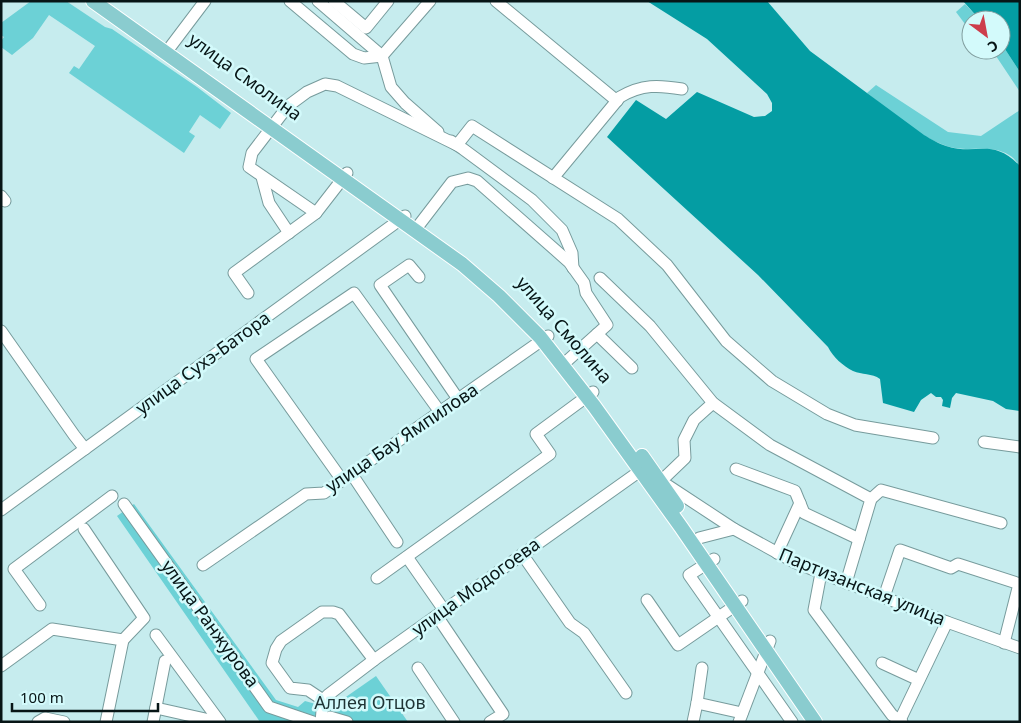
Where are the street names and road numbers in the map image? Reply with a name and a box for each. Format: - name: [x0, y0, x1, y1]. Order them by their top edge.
- street label: улица Смолина: [184, 27, 307, 125]
- street label: улица Смолина: [512, 271, 618, 388]
- street label: улица Сухэ-Батора: [130, 305, 275, 419]
- street label: улица Бау Ямпилова: [320, 377, 482, 497]
- street label: улица Модогоева: [407, 532, 544, 641]
- street label: Партизанская улица: [776, 542, 949, 630]
- street label: улица Ранжурова: [156, 555, 265, 692]

